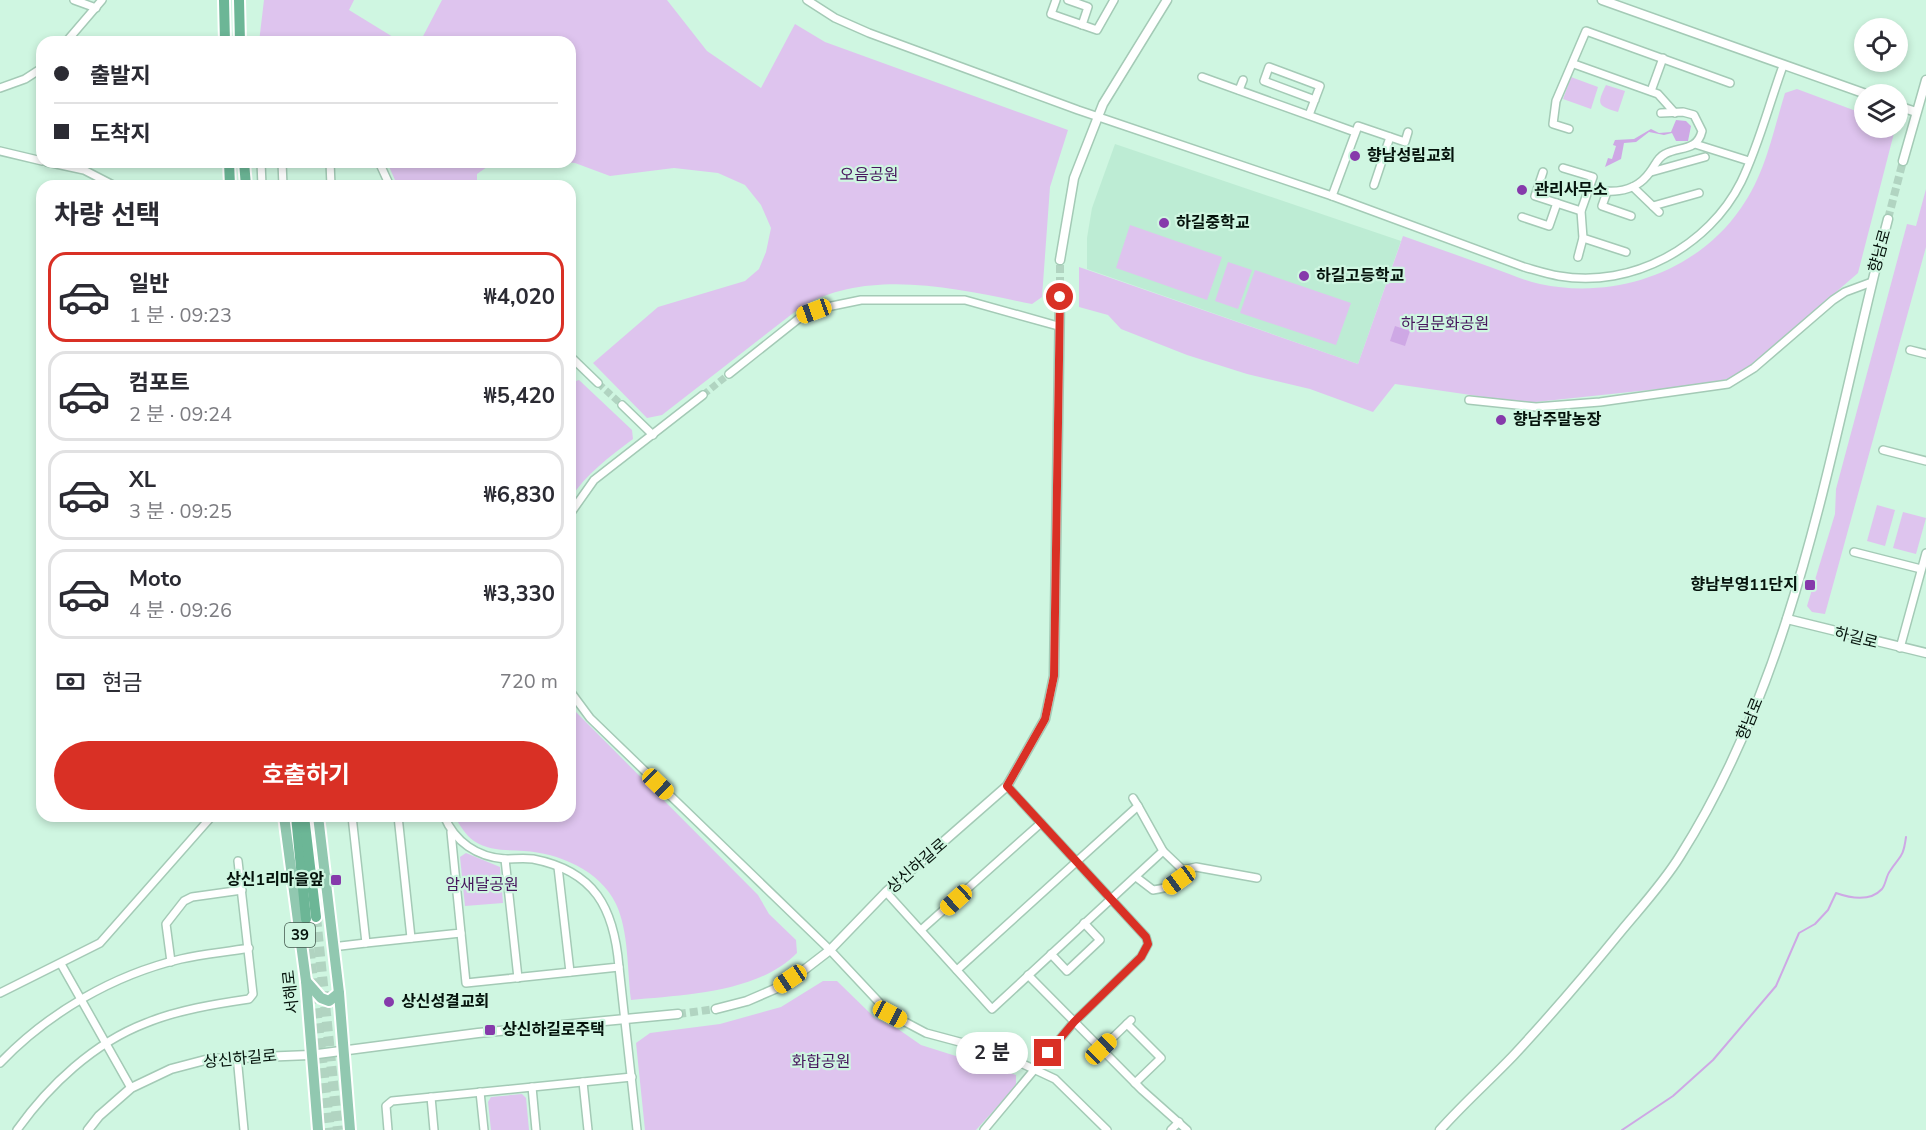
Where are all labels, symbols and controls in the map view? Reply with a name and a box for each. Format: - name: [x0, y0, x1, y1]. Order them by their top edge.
- map controls: [1854, 18, 1908, 138]
- button: locate: [1854, 18, 1908, 72]
- text: 출발지: [90, 61, 151, 91]
- button: layers: [1854, 84, 1908, 138]
- text: 도착지: [90, 119, 151, 149]
- place label: 향남성림교회: [1367, 145, 1455, 167]
- marker: 향남성림교회: [1348, 149, 1362, 163]
- park label: 오음공원: [840, 164, 898, 186]
- place label: 관리사무소: [1534, 179, 1608, 201]
- marker: 관리사무소: [1515, 183, 1529, 197]
- text: 차량 선택: [54, 197, 161, 234]
- place label: 하길중학교: [1176, 212, 1250, 234]
- marker: 하길중학교: [1157, 216, 1171, 230]
- street label: 향남로: [1864, 227, 1896, 275]
- place label: 하길고등학교: [1316, 265, 1405, 287]
- text: 일반: [129, 269, 169, 299]
- marker: 하길고등학교: [1297, 269, 1311, 283]
- icon: car: [57, 270, 111, 324]
- text: ₩4,020: [484, 282, 555, 312]
- route start: [1046, 283, 1073, 310]
- car: [794, 296, 834, 326]
- text: 1 분 · 09:23: [129, 302, 232, 329]
- park label: 하길문화공원: [1401, 313, 1489, 335]
- text: 컴포트: [129, 368, 190, 398]
- icon: car: [57, 369, 111, 423]
- text: ₩5,420: [484, 381, 555, 411]
- text: 2 분 · 09:24: [129, 401, 232, 428]
- place label: 향남주말농장: [1513, 409, 1602, 431]
- marker: 향남주말농장: [1494, 413, 1508, 427]
- text: XL: [129, 465, 156, 495]
- icon: car: [57, 468, 111, 522]
- text: ₩6,830: [484, 480, 555, 510]
- text: 3 분 · 09:25: [129, 498, 232, 525]
- text: Moto: [129, 564, 182, 594]
- icon: car: [57, 567, 111, 621]
- place label: 향남부영11단지: [1690, 574, 1798, 596]
- marker: 향남부영11단지: [1803, 578, 1817, 592]
- text: ₩3,330: [484, 579, 555, 609]
- text: 4 분 · 09:26: [129, 597, 232, 624]
- street label: 하길로: [1832, 622, 1880, 654]
- icon: cash: [54, 665, 87, 698]
- text: 현금: [102, 668, 142, 698]
- text: 720 m: [500, 668, 558, 695]
- street label: 향남로: [1732, 694, 1769, 744]
- button: 호출하기: [54, 741, 558, 810]
- car: [639, 765, 677, 803]
- street label: 상신하길로: [882, 833, 952, 898]
- car: [1159, 862, 1199, 898]
- place label: 상신1리마을앞: [226, 869, 324, 891]
- marker: 상신1리마을앞: [329, 873, 343, 887]
- park label: 암새달공원: [445, 874, 519, 896]
- car: [937, 881, 975, 919]
- road number: 39: [285, 923, 315, 947]
- car: [770, 961, 810, 997]
- street label: 서해로: [278, 969, 304, 1015]
- place label: 상신성결교회: [401, 991, 489, 1013]
- marker: 상신성결교회: [382, 995, 396, 1009]
- car: [870, 998, 910, 1030]
- place label: 상신하길로주택: [502, 1019, 605, 1041]
- marker: 상신하길로주택: [483, 1023, 497, 1037]
- car: [1082, 1030, 1120, 1068]
- callout: 2 분: [955, 1032, 1027, 1074]
- text: 2 분: [974, 1039, 1010, 1066]
- route end: [1034, 1039, 1061, 1066]
- street label: 상신하길로: [202, 1045, 278, 1073]
- park label: 화합공원: [792, 1051, 850, 1073]

